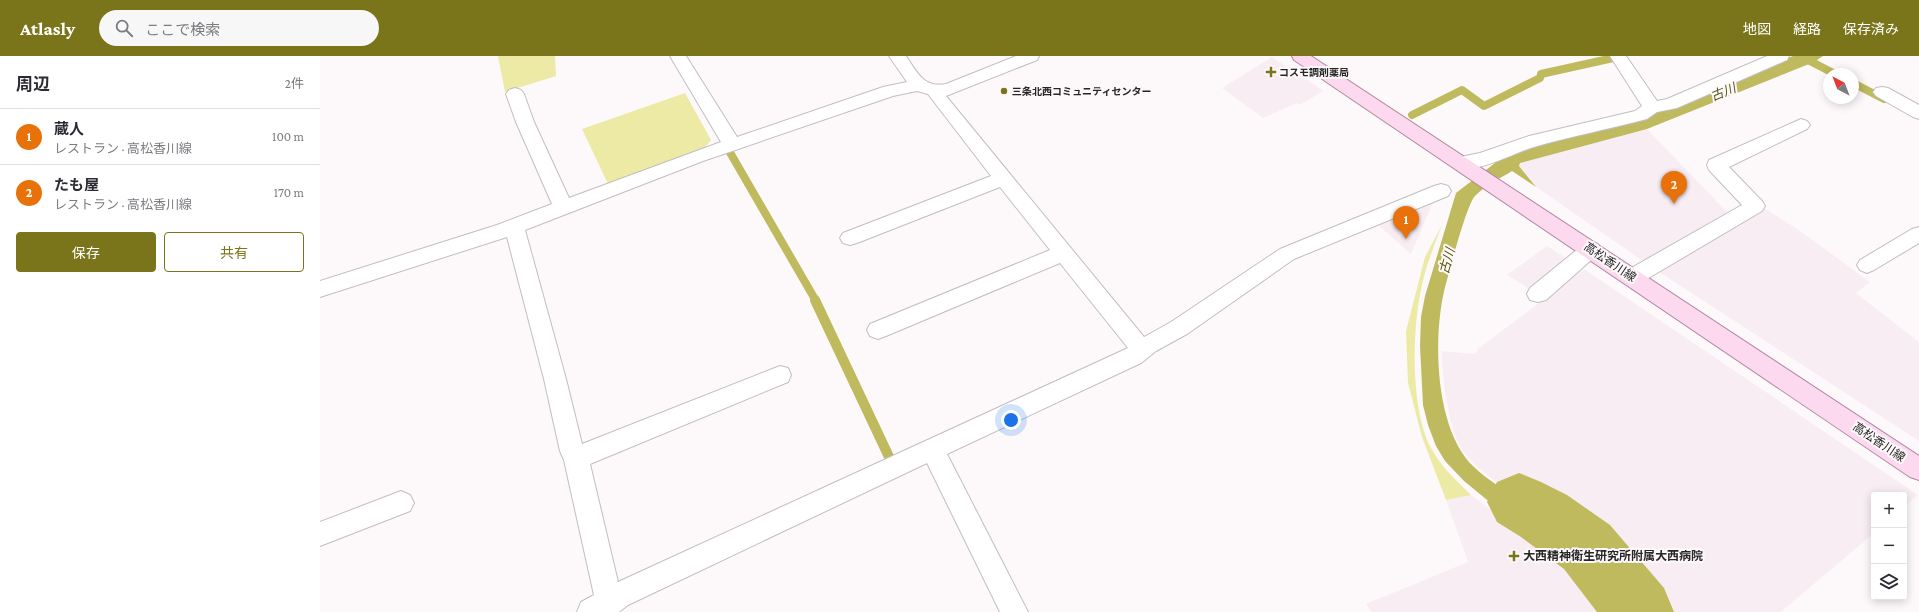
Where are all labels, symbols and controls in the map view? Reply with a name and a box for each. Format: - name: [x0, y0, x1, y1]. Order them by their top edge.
- search box: [99, 10, 379, 46]
- icon: search: [113, 17, 135, 39]
- text: Atlasly: [20, 18, 75, 39]
- text: 地図: [1743, 21, 1771, 37]
- text: 経路: [1793, 21, 1821, 37]
- text: 保存済み: [1843, 21, 1899, 37]
- text: ここで検索: [145, 22, 220, 38]
- marker: コスモ調剤薬局: [1266, 67, 1276, 77]
- place label: コスモ調剤薬局: [1279, 67, 1349, 78]
- north arrow: [1823, 68, 1859, 104]
- text: 周辺: [16, 75, 50, 94]
- text: 2件: [285, 76, 304, 91]
- water label: 古川: [1708, 79, 1740, 104]
- marker: 三条北西コミュニティセンター: [999, 86, 1009, 96]
- place label: 三条北西コミュニティセンター: [1012, 86, 1151, 97]
- text: 蔵人: [54, 121, 84, 137]
- text: 1: [27, 129, 31, 144]
- text: 100 m: [272, 129, 304, 144]
- text: レストラン · 高松香川線: [54, 141, 192, 156]
- pin: 2: [1661, 171, 1687, 204]
- text: たも屋: [54, 177, 99, 193]
- text: 2: [26, 185, 32, 200]
- text: 170 m: [274, 185, 304, 200]
- text: レストラン · 高松香川線: [54, 197, 192, 212]
- pin: 1: [1393, 206, 1419, 239]
- button: 保存: [16, 232, 156, 272]
- button: 共有: [164, 232, 304, 272]
- street label: 高松香川線: [1581, 239, 1639, 285]
- water label: 古川: [1436, 245, 1458, 276]
- your location: [1001, 410, 1021, 430]
- street label: 高松香川線: [1850, 419, 1908, 465]
- map controls: [1871, 492, 1907, 600]
- button: +: [1871, 492, 1907, 528]
- button: −: [1871, 528, 1907, 564]
- place label: 大西精神衛生研究所附属大西病院: [1523, 549, 1703, 563]
- marker: 大西精神衛生研究所附属大西病院: [1508, 550, 1520, 562]
- button: layers: [1871, 564, 1907, 600]

